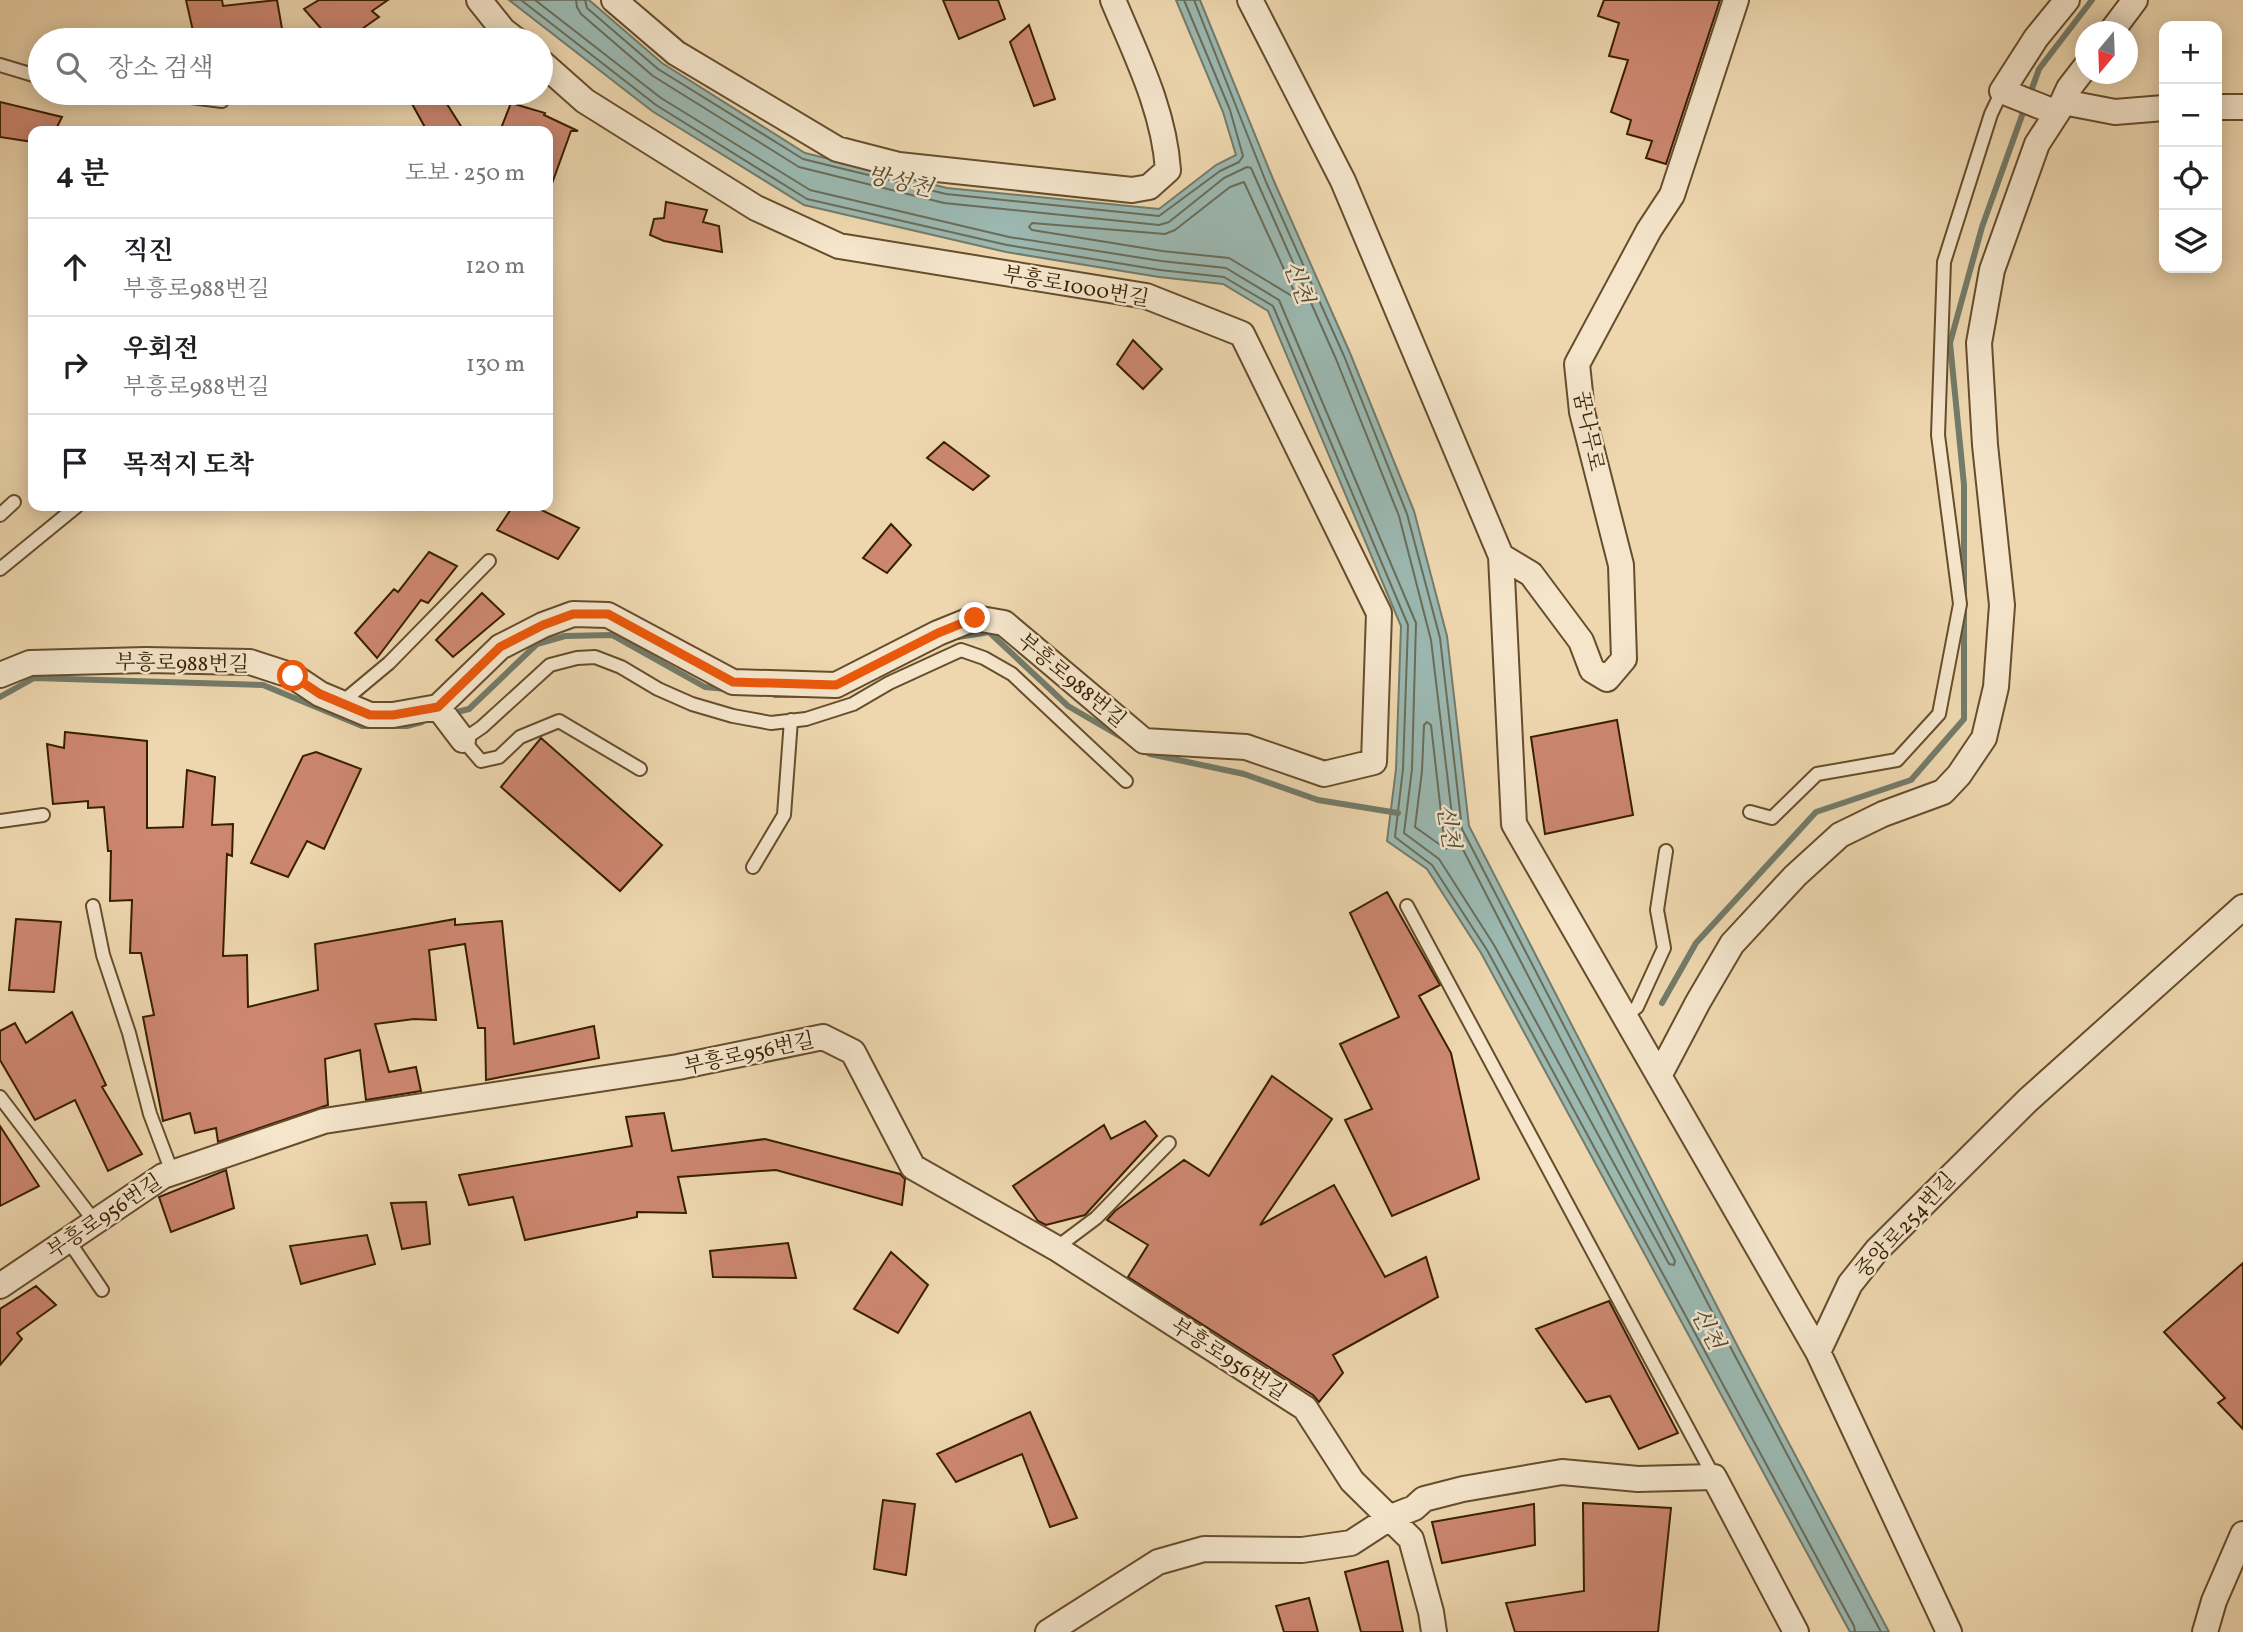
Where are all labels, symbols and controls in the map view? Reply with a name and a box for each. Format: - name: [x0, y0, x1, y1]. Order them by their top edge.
- north arrow: [2075, 21, 2138, 84]
- map controls: [2159, 21, 2222, 273]
- button: +: [2159, 21, 2222, 84]
- search box: [28, 28, 553, 105]
- icon: search: [52, 48, 90, 86]
- text: 장소 검색: [108, 51, 214, 87]
- button: −: [2159, 84, 2222, 147]
- button: locate: [2159, 147, 2222, 210]
- text: 4 분: [56, 154, 109, 196]
- text: 도보 · 250 m: [405, 158, 525, 190]
- water label: 방성천: [863, 160, 937, 206]
- button: layers: [2159, 210, 2222, 273]
- text: 직진: [123, 234, 173, 270]
- icon: ahead: [56, 248, 94, 286]
- text: 120 m: [465, 251, 525, 283]
- water label: 신천: [1274, 256, 1321, 311]
- street label: 부흥로1000번길: [1000, 260, 1151, 315]
- text: 부흥로988번길: [123, 274, 269, 306]
- text: 우회전: [123, 332, 198, 368]
- icon: right: [56, 346, 94, 384]
- text: 130 m: [466, 349, 525, 381]
- text: 부흥로988번길: [123, 372, 269, 404]
- street label: 꿈나무로: [1565, 389, 1610, 474]
- icon: arrive: [56, 444, 94, 482]
- text: 목적지 도착: [123, 448, 254, 484]
- route end: [959, 602, 990, 633]
- street label: 부흥로988번길: [1011, 627, 1132, 735]
- street label: 부흥로988번길: [115, 649, 249, 680]
- route start: [277, 660, 308, 691]
- water label: 신천: [1428, 802, 1467, 853]
- street label: 부흥로956번길: [681, 1026, 817, 1082]
- street label: 중앙로254번길: [1849, 1167, 1963, 1285]
- street label: 부흥로956번길: [42, 1168, 168, 1266]
- water label: 신천: [1682, 1302, 1732, 1358]
- street label: 부흥로956번길: [1165, 1312, 1292, 1409]

